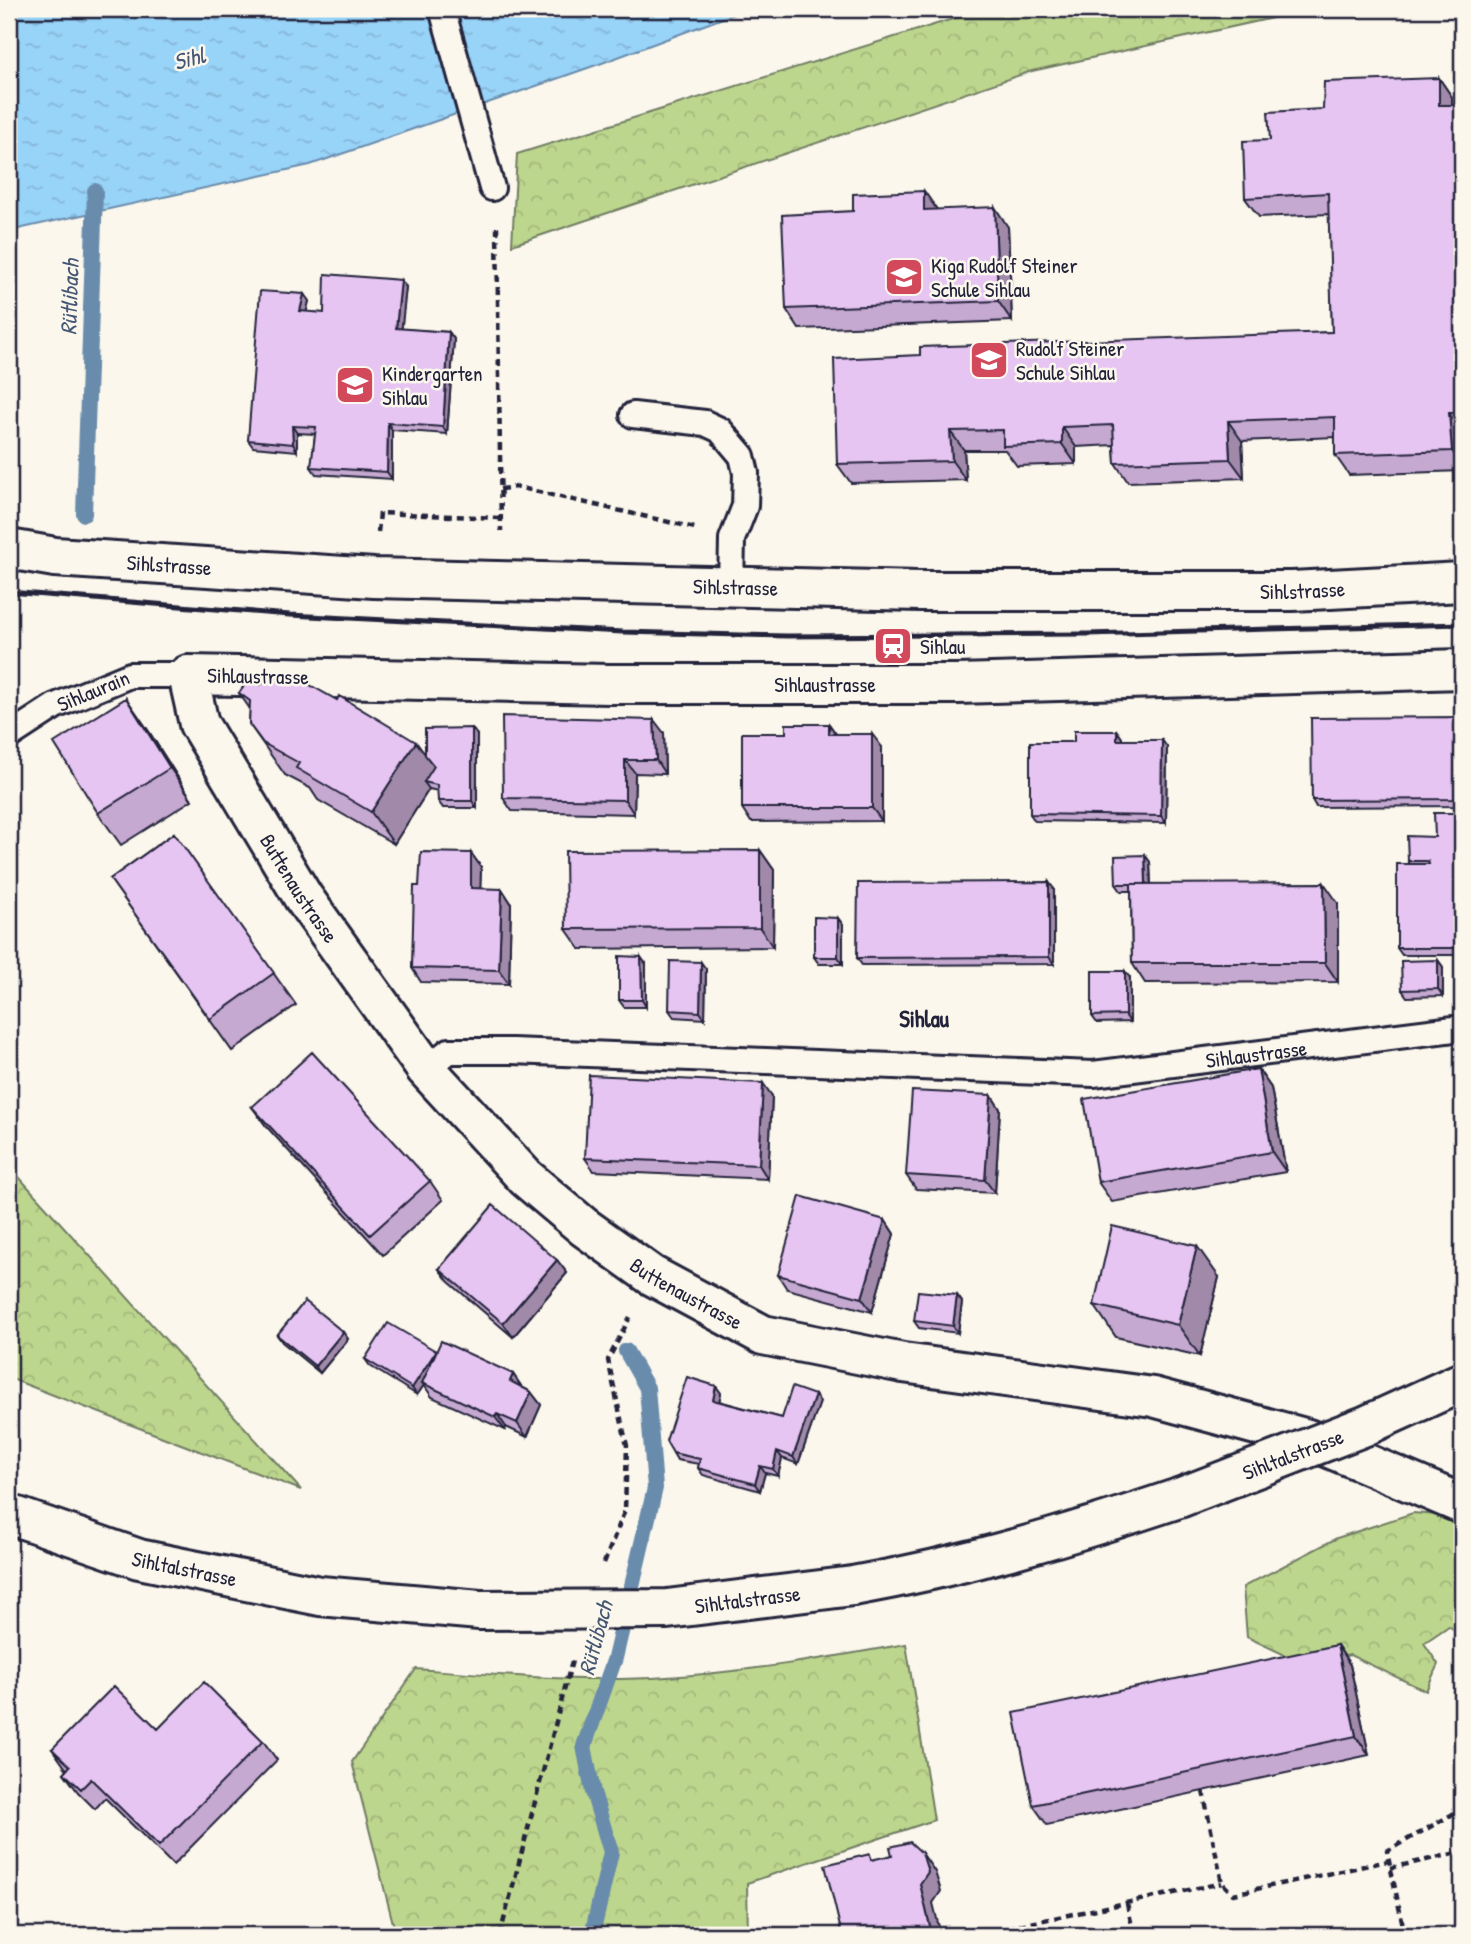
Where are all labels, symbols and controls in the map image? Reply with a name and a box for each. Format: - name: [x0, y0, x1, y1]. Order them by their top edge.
- water label: Sihl: [170, 39, 209, 77]
- place label: Kiga Rudolf Steiner Schule Sihlau: [931, 251, 1078, 304]
- school or university icon: Kiga Rudolf Steiner Schule Sihlau: [883, 256, 925, 298]
- water label: Rütlibach: [52, 257, 86, 335]
- place label: Rudolf Steiner Schule Sihlau: [1016, 334, 1124, 387]
- school or university icon: Rudolf Steiner Schule Sihlau: [968, 339, 1010, 381]
- place label: Kindergarten Sihlau: [382, 359, 483, 412]
- school or university icon: Kindergarten Sihlau: [334, 364, 376, 406]
- street label: Sihlstrasse: [126, 547, 212, 582]
- street label: Sihlstrasse: [693, 571, 778, 602]
- street label: Sihlstrasse: [1260, 574, 1346, 606]
- station icon: Sihlau: [872, 625, 914, 667]
- place label: Sihlau: [920, 632, 966, 661]
- street label: Sihlaustrasse: [207, 661, 309, 691]
- street label: Sihlaurain: [52, 662, 134, 718]
- street label: Sihlaustrasse: [774, 670, 876, 699]
- street label: Buttenaustrasse: [254, 828, 345, 948]
- district label: Sihlau: [899, 1003, 950, 1034]
- street label: Sihlaustrasse: [1204, 1033, 1308, 1074]
- street label: Buttenaustrasse: [624, 1250, 748, 1336]
- street label: Sihltalstrasse: [1238, 1421, 1347, 1487]
- street label: Sihltalstrasse: [128, 1543, 239, 1593]
- street label: Sihltalstrasse: [693, 1578, 802, 1620]
- water label: Rütlibach: [570, 1596, 620, 1679]

